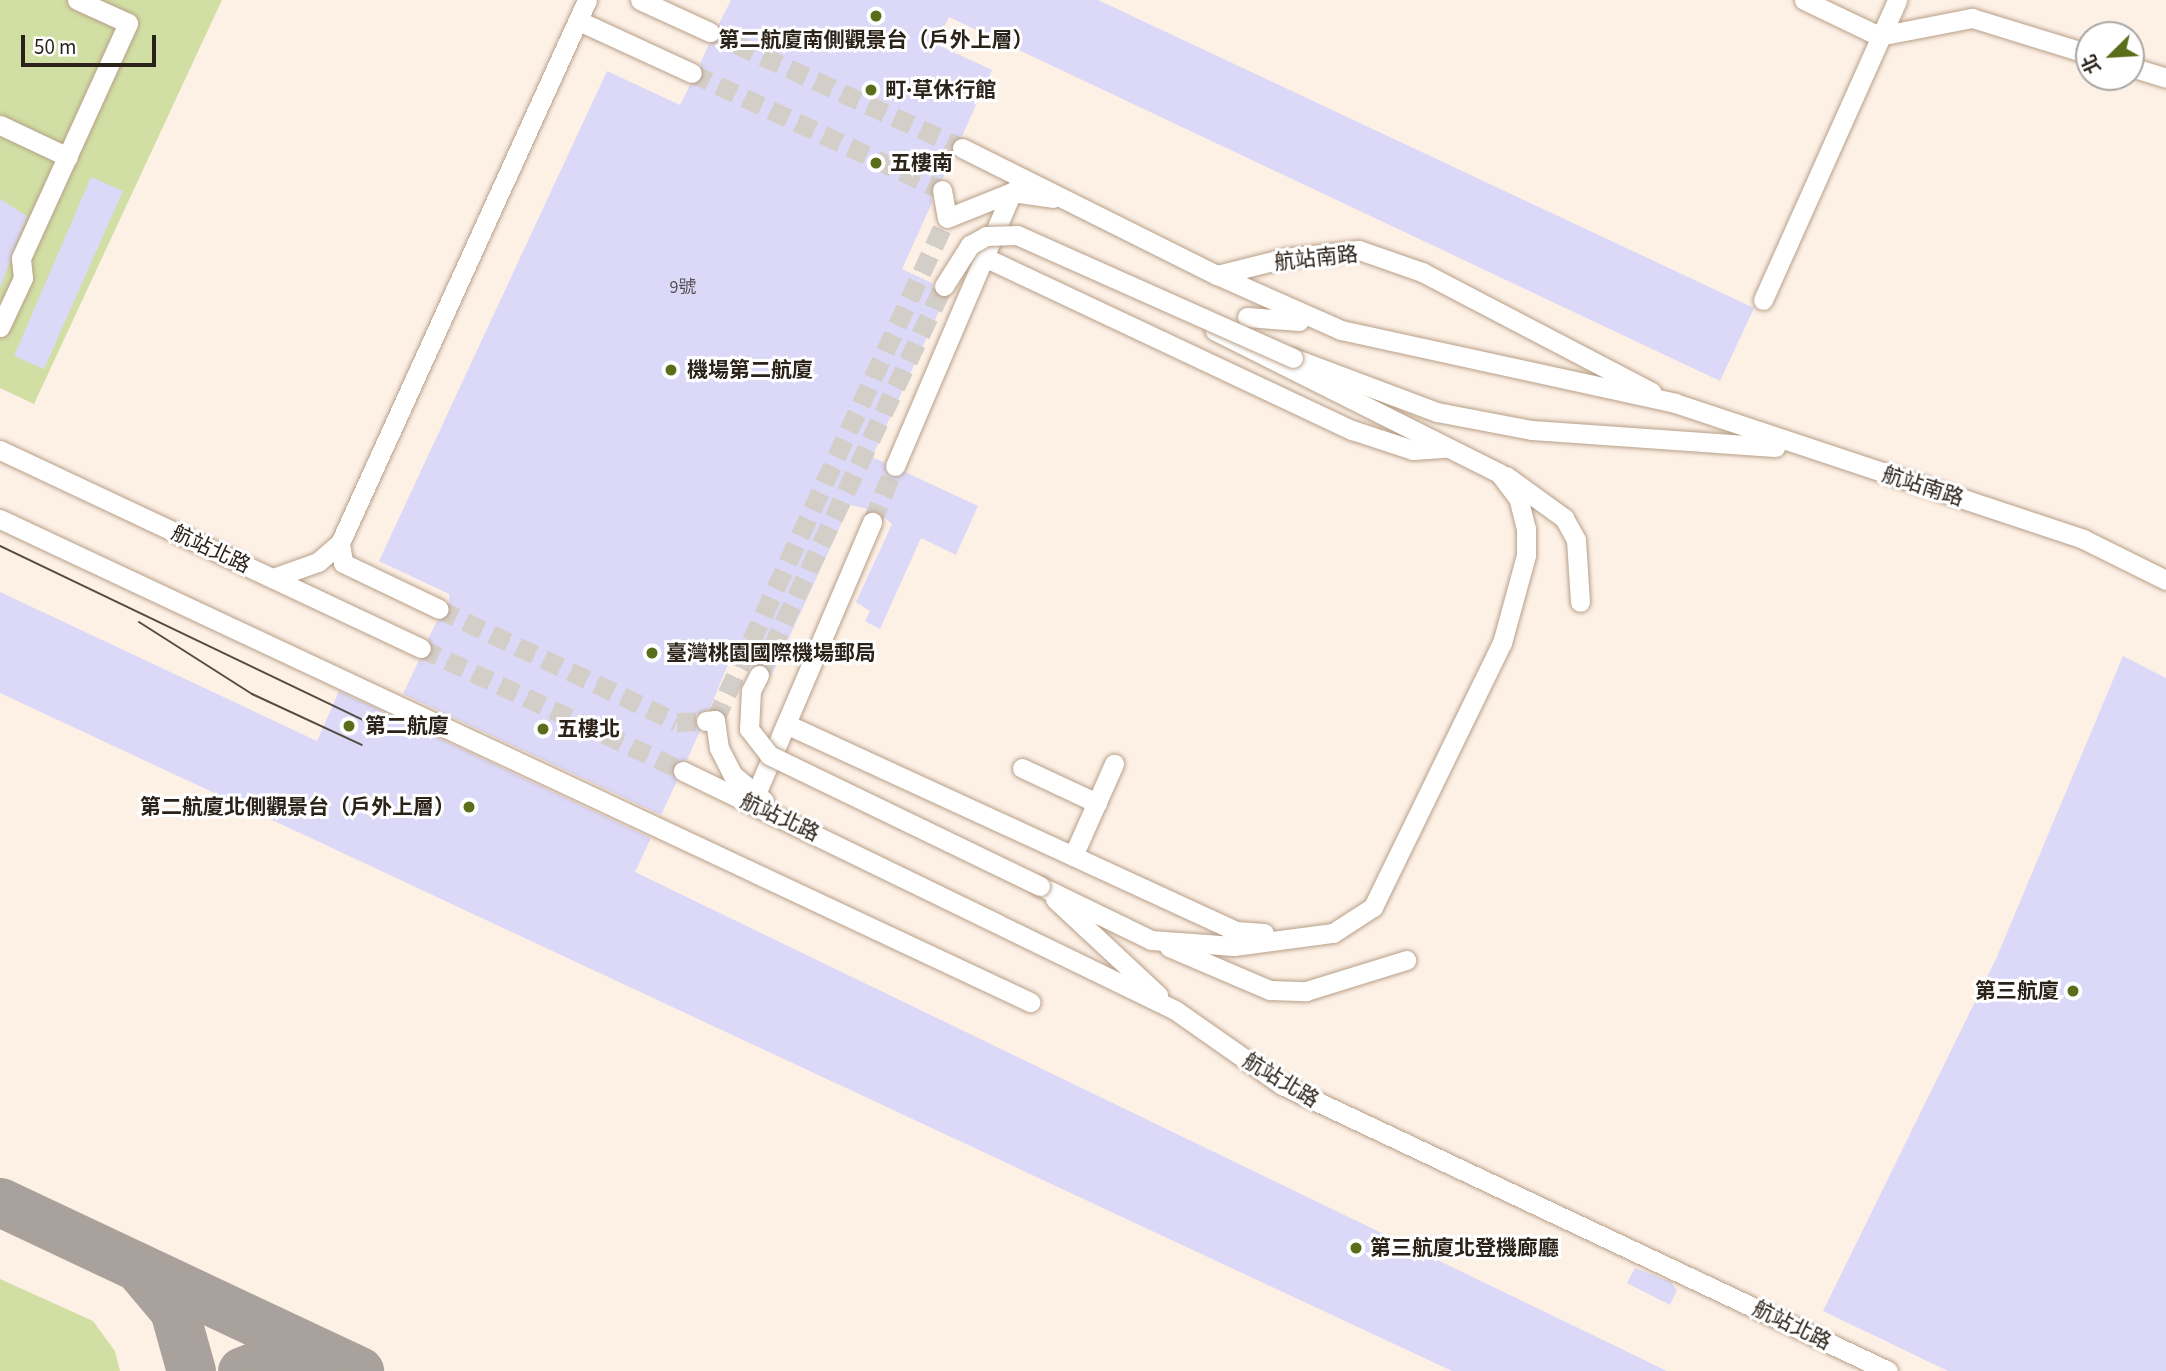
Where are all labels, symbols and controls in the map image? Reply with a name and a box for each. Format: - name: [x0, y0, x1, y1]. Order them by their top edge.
- marker: 第二航廈南側觀景台（戶外上層）: [868, 8, 884, 24]
- scale bar: [24, 21, 159, 65]
- north arrow: [2075, 21, 2145, 91]
- place label: 第二航廈南側觀景台（戶外上層）: [719, 27, 1033, 53]
- text: 50 m: [34, 32, 76, 62]
- text: 北: [2076, 50, 2108, 78]
- place label: 町·草休行館: [885, 77, 996, 103]
- marker: 町·草休行館: [863, 82, 879, 98]
- place label: 五樓南: [890, 150, 953, 176]
- marker: 五樓南: [868, 155, 884, 171]
- street label: 航站南路: [1273, 241, 1359, 275]
- house number: 9號: [670, 277, 696, 299]
- place label: 機場第二航廈: [687, 357, 813, 383]
- marker: 機場第二航廈: [661, 360, 681, 380]
- street label: 航站南路: [1879, 461, 1967, 511]
- street label: 航站北路: [168, 520, 254, 578]
- place label: 臺灣桃園國際機場郵局: [666, 640, 876, 666]
- marker: 臺灣桃園國際機場郵局: [644, 645, 660, 661]
- place label: 第二航廈: [365, 713, 449, 739]
- marker: 第二航廈: [339, 716, 359, 736]
- place label: 五樓北: [557, 716, 620, 742]
- marker: 五樓北: [535, 721, 551, 737]
- street label: 航站北路: [737, 788, 823, 846]
- place label: 第二航廈北側觀景台（戶外上層）: [140, 794, 455, 820]
- marker: 第二航廈北側觀景台（戶外上層）: [461, 799, 477, 815]
- place label: 第三航廈: [1975, 978, 2059, 1004]
- marker: 第三航廈: [2065, 983, 2081, 999]
- street label: 航站北路: [1239, 1048, 1323, 1112]
- place label: 第三航廈北登機廊廳: [1370, 1235, 1559, 1261]
- marker: 第三航廈北登機廊廳: [1348, 1240, 1364, 1256]
- street label: 航站北路: [1749, 1295, 1835, 1355]

